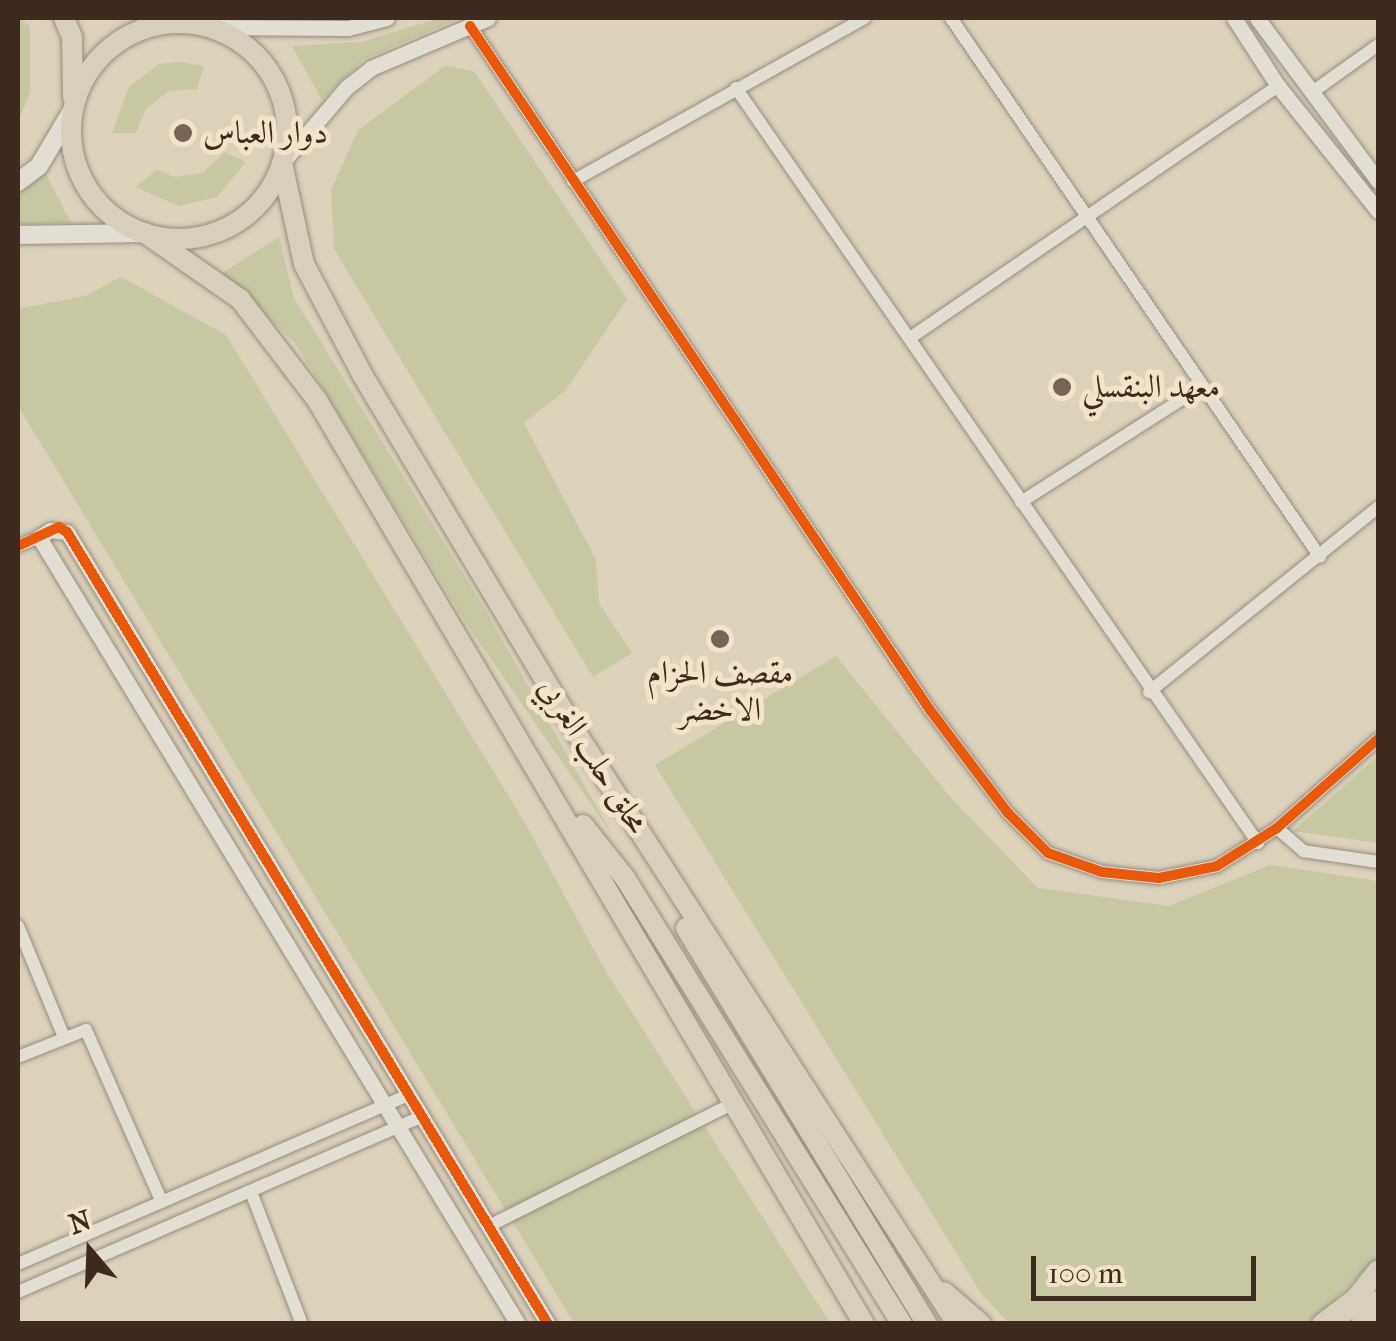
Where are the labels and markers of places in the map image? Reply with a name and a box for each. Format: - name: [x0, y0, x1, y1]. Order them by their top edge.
- place label: دوار العباس: [203, 114, 328, 152]
- marker: دوار العباس: [172, 122, 194, 144]
- place label: معهد البنقسلي: [1082, 368, 1220, 406]
- marker: معهد البنقسلي: [1051, 376, 1073, 398]
- marker: مقصف الحزام الاخضر: [709, 628, 731, 650]
- place label: مقصف الحزام الاخضر: [647, 655, 793, 730]

